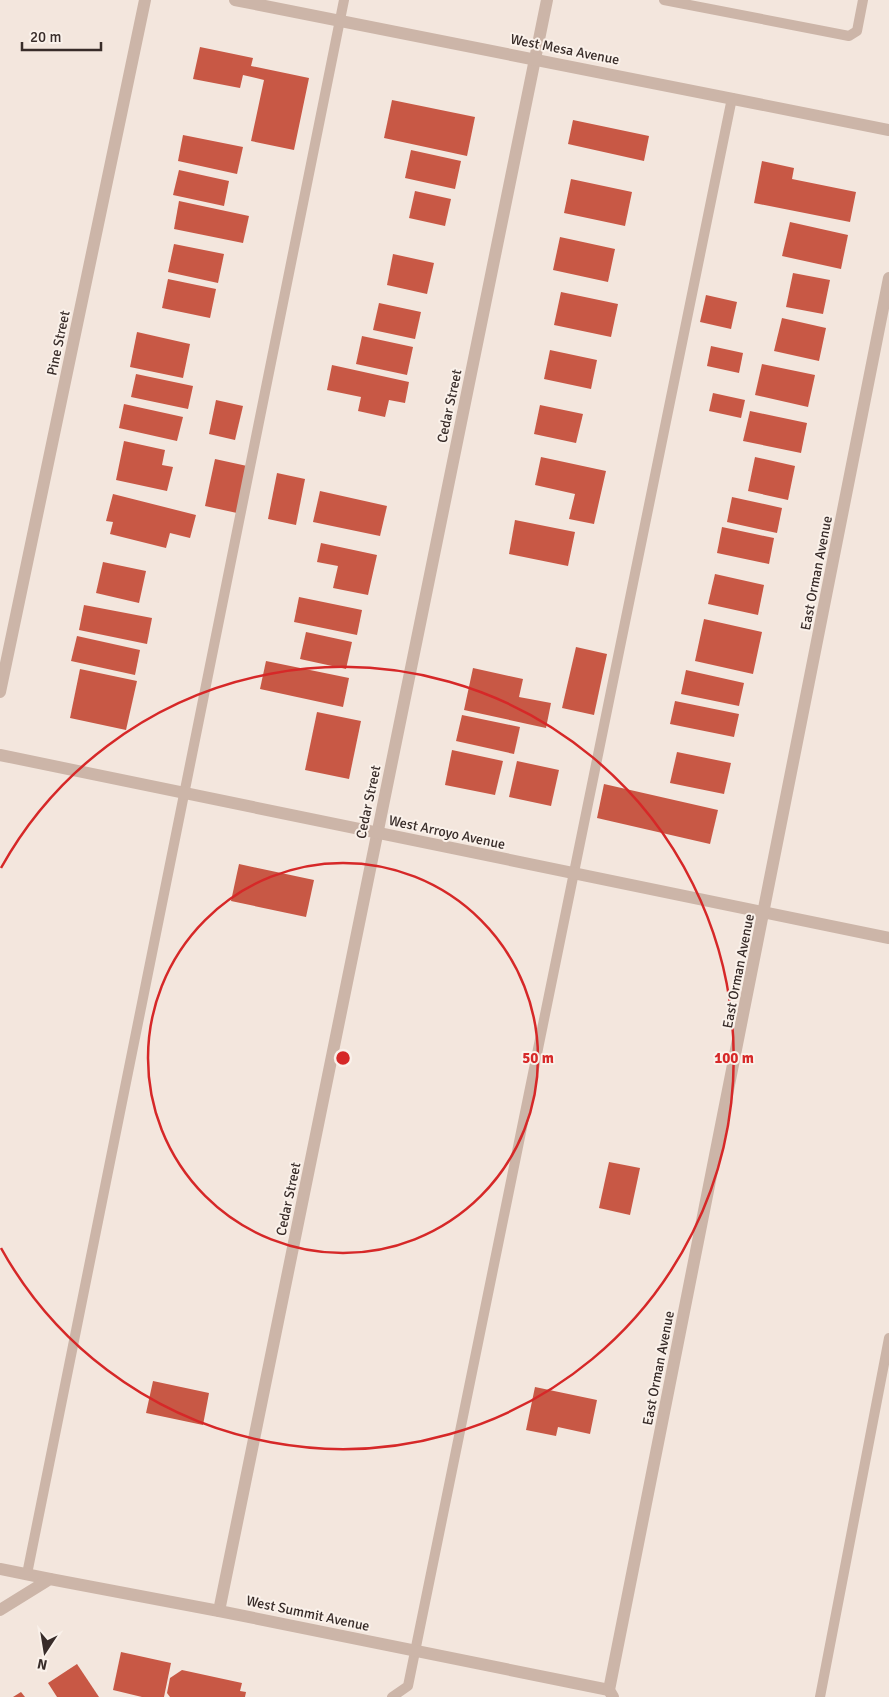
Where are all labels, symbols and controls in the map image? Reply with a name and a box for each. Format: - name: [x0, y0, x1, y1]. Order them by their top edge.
- scale bar: [22, 20, 101, 52]
- text: 20 m: [30, 28, 61, 46]
- street label: West Mesa Avenue: [509, 31, 621, 68]
- street label: Pine Street: [43, 309, 74, 377]
- street label: Cedar Street: [433, 368, 466, 444]
- street label: East Orman Avenue: [797, 514, 836, 632]
- street label: Cedar Street: [352, 764, 385, 840]
- street label: West Arroyo Avenue: [387, 812, 507, 853]
- street label: East Orman Avenue: [719, 912, 758, 1030]
- centre of rings: [334, 1049, 352, 1067]
- text: 50 m: [522, 1049, 554, 1067]
- text: 100 m: [714, 1049, 754, 1067]
- street label: Cedar Street: [272, 1161, 305, 1237]
- street label: East Orman Avenue: [639, 1309, 678, 1427]
- street label: West Summit Avenue: [245, 1592, 371, 1635]
- north arrow: [20, 1627, 70, 1677]
- text: N: [36, 1655, 49, 1674]

